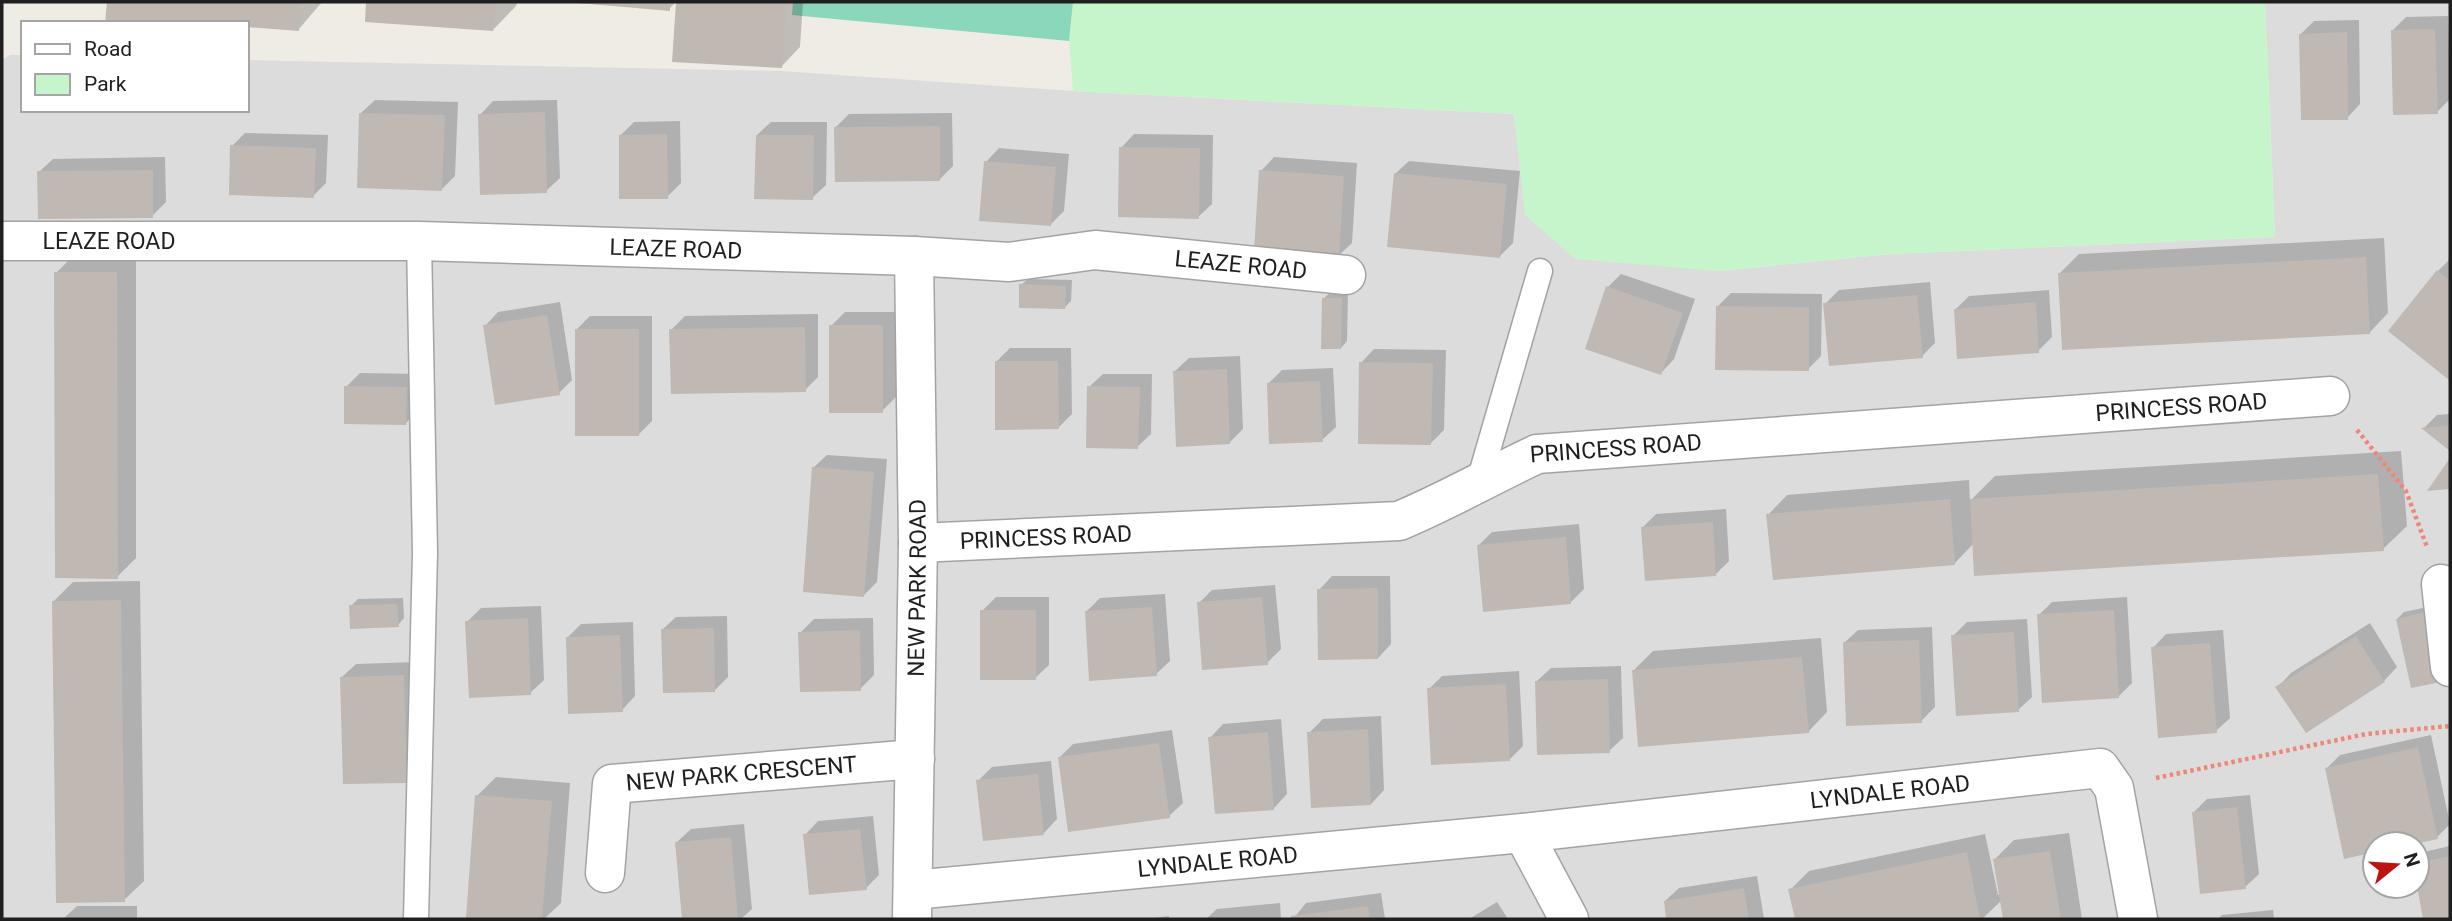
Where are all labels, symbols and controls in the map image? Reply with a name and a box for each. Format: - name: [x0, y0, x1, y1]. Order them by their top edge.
- legend: [21, 21, 248, 112]
- text: Road: [84, 37, 132, 61]
- text: Park: [84, 72, 127, 96]
- street label: LEAZE ROAD: [43, 228, 175, 255]
- street label: LEAZE ROAD: [609, 233, 743, 264]
- street label: LEAZE ROAD: [1174, 245, 1309, 285]
- street label: PRINCESS ROAD: [2094, 387, 2268, 427]
- street label: PRINCESS ROAD: [1529, 428, 1703, 468]
- street label: NEW PARK ROAD: [902, 499, 932, 677]
- street label: PRINCESS ROAD: [959, 520, 1133, 555]
- street label: NEW PARK CRESCENT: [625, 750, 858, 796]
- street label: LYNDALE ROAD: [1809, 769, 1971, 814]
- north arrow: [2361, 830, 2431, 900]
- street label: LYNDALE ROAD: [1136, 841, 1299, 882]
- text: N: [2399, 850, 2425, 870]

